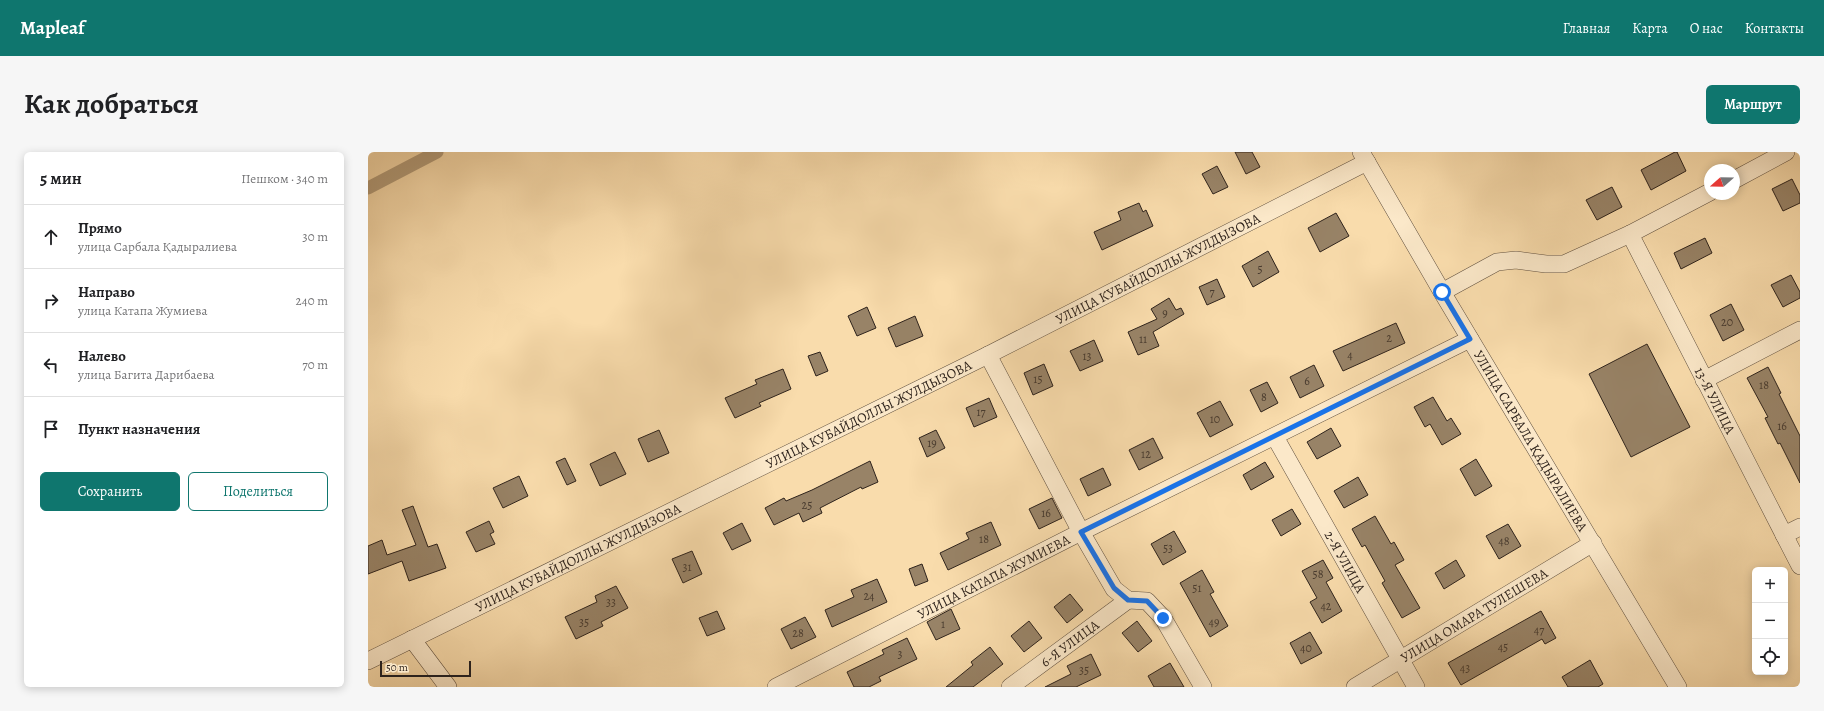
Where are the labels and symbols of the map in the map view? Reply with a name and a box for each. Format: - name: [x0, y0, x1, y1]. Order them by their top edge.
- north arrow: [1704, 164, 1740, 200]
- street label: УЛИЦА КУБАЙДОЛЛЫ ЖУЛДЫЗОВА: [1052, 208, 1264, 329]
- house number: 5: [1257, 261, 1263, 277]
- route start: [1433, 283, 1451, 301]
- house number: 7: [1209, 284, 1215, 300]
- house number: 9: [1162, 305, 1168, 321]
- house number: 20: [1721, 314, 1733, 330]
- house number: 2: [1386, 330, 1392, 346]
- house number: 11: [1139, 331, 1147, 347]
- house number: 4: [1347, 347, 1353, 363]
- street label: УЛИЦА САРБАЛА ҚАДЫРАЛИЕВА: [1469, 347, 1593, 536]
- house number: 13: [1082, 348, 1092, 364]
- street label: УЛИЦА КУБАЙДОЛЛЫ ЖУЛДЫЗОВА: [762, 355, 975, 473]
- street label: 13-Я УЛИЦА: [1690, 364, 1741, 438]
- house number: 15: [1033, 371, 1043, 387]
- house number: 6: [1304, 373, 1310, 389]
- house number: 18: [1759, 377, 1769, 393]
- house number: 8: [1261, 389, 1267, 405]
- house number: 17: [976, 404, 987, 420]
- house number: 10: [1210, 411, 1220, 427]
- house number: 16: [1777, 418, 1787, 434]
- house number: 19: [927, 435, 937, 451]
- house number: 12: [1141, 446, 1151, 462]
- house number: 25: [802, 497, 812, 513]
- street label: УЛИЦА КУБАЙДОЛЛЫ ЖУЛДЫЗОВА: [472, 498, 685, 616]
- house number: 16: [1041, 505, 1051, 521]
- street label: 2-Я УЛИЦА: [1320, 527, 1371, 597]
- street label: УЛИЦА КАТАПА ЖУМИЕВА: [914, 529, 1074, 623]
- house number: 18: [979, 531, 989, 547]
- house number: 48: [1498, 533, 1510, 549]
- house number: 53: [1163, 540, 1173, 556]
- house number: 31: [682, 559, 692, 575]
- street label: УЛИЦА ОМАРА ТУЛЕШЕВА: [1397, 563, 1552, 667]
- house number: 58: [1313, 566, 1324, 582]
- house number: 51: [1192, 580, 1202, 596]
- house number: 24: [863, 588, 875, 604]
- house number: 33: [606, 594, 616, 610]
- house number: 42: [1320, 598, 1332, 614]
- route end: [1154, 609, 1172, 627]
- house number: 35: [579, 614, 589, 630]
- house number: 49: [1209, 614, 1219, 630]
- street label: 6-Я УЛИЦА: [1036, 615, 1103, 671]
- house number: 1: [941, 616, 945, 632]
- house number: 47: [1534, 622, 1545, 638]
- house number: 28: [792, 625, 804, 641]
- house number: 45: [1498, 639, 1508, 655]
- house number: 40: [1300, 640, 1312, 656]
- house number: 3: [898, 646, 903, 662]
- scale bar: [380, 659, 471, 678]
- house number: 43: [1460, 660, 1470, 676]
- house number: 35: [1079, 662, 1089, 678]

